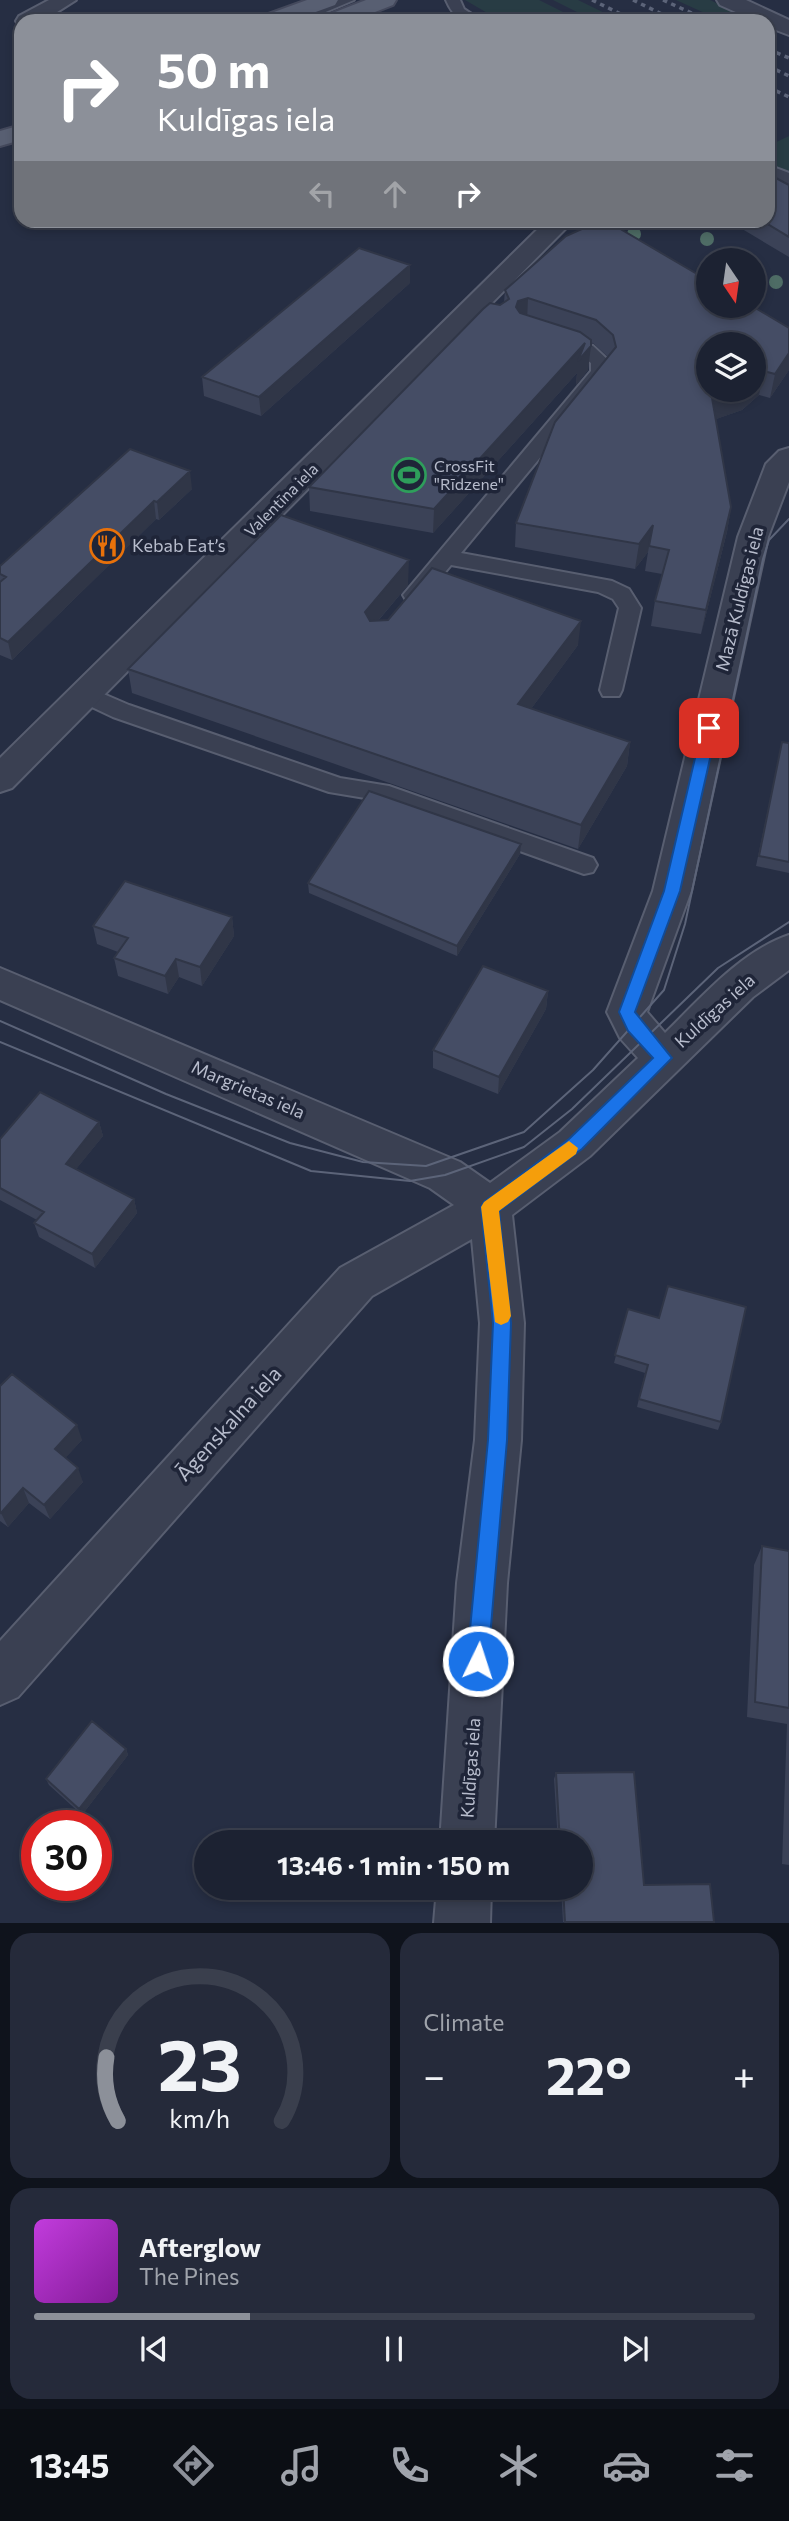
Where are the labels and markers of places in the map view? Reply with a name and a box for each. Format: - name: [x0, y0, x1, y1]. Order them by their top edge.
- sports icon: CrossFit "Rīdzene": [390, 456, 428, 494]
- place label: CrossFit "Rīdzene": [434, 456, 504, 493]
- restaurant icon: Kebab Eat’s: [88, 527, 126, 565]
- place label: Kebab Eat’s: [132, 534, 226, 556]
- pin: [679, 698, 739, 758]

